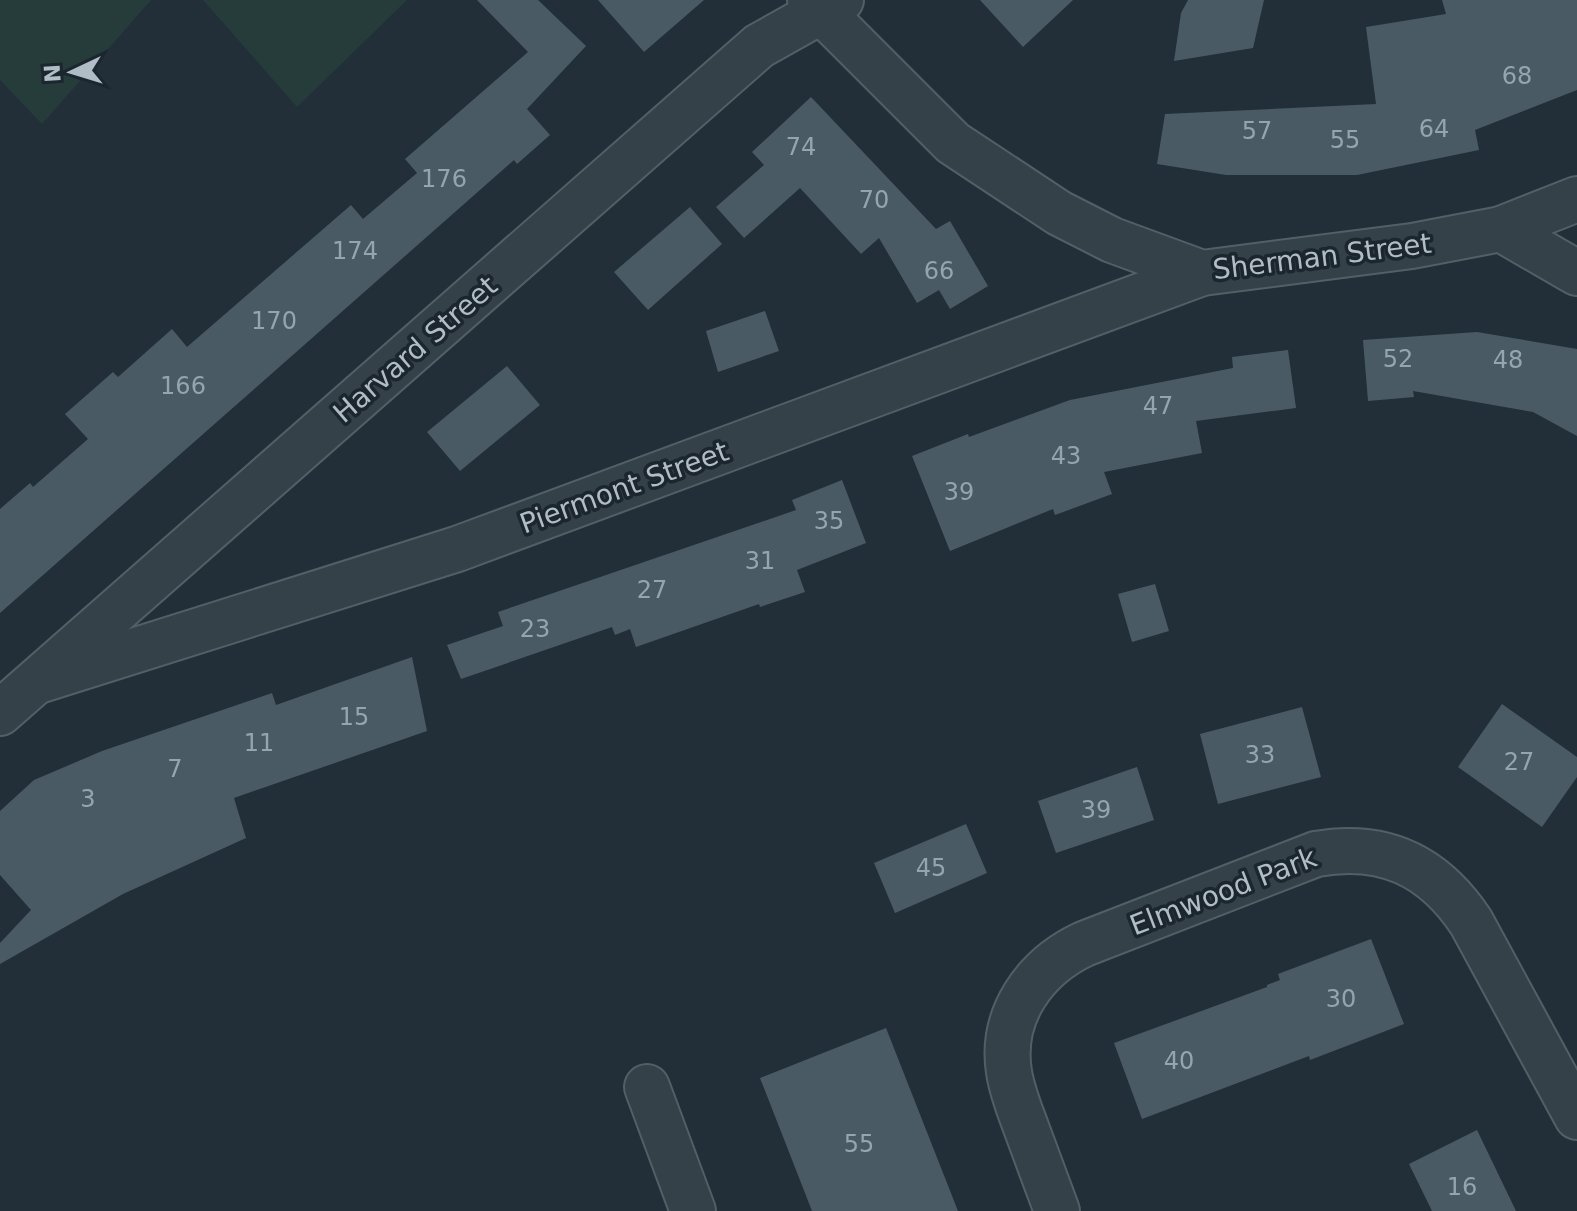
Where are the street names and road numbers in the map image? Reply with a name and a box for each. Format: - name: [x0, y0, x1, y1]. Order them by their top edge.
- street label: Sherman Street: [1211, 227, 1433, 286]
- street label: Harvard Street: [327, 269, 504, 429]
- street label: Piermont Street: [515, 434, 733, 540]
- street label: Elmwood Park: [1125, 840, 1322, 942]

